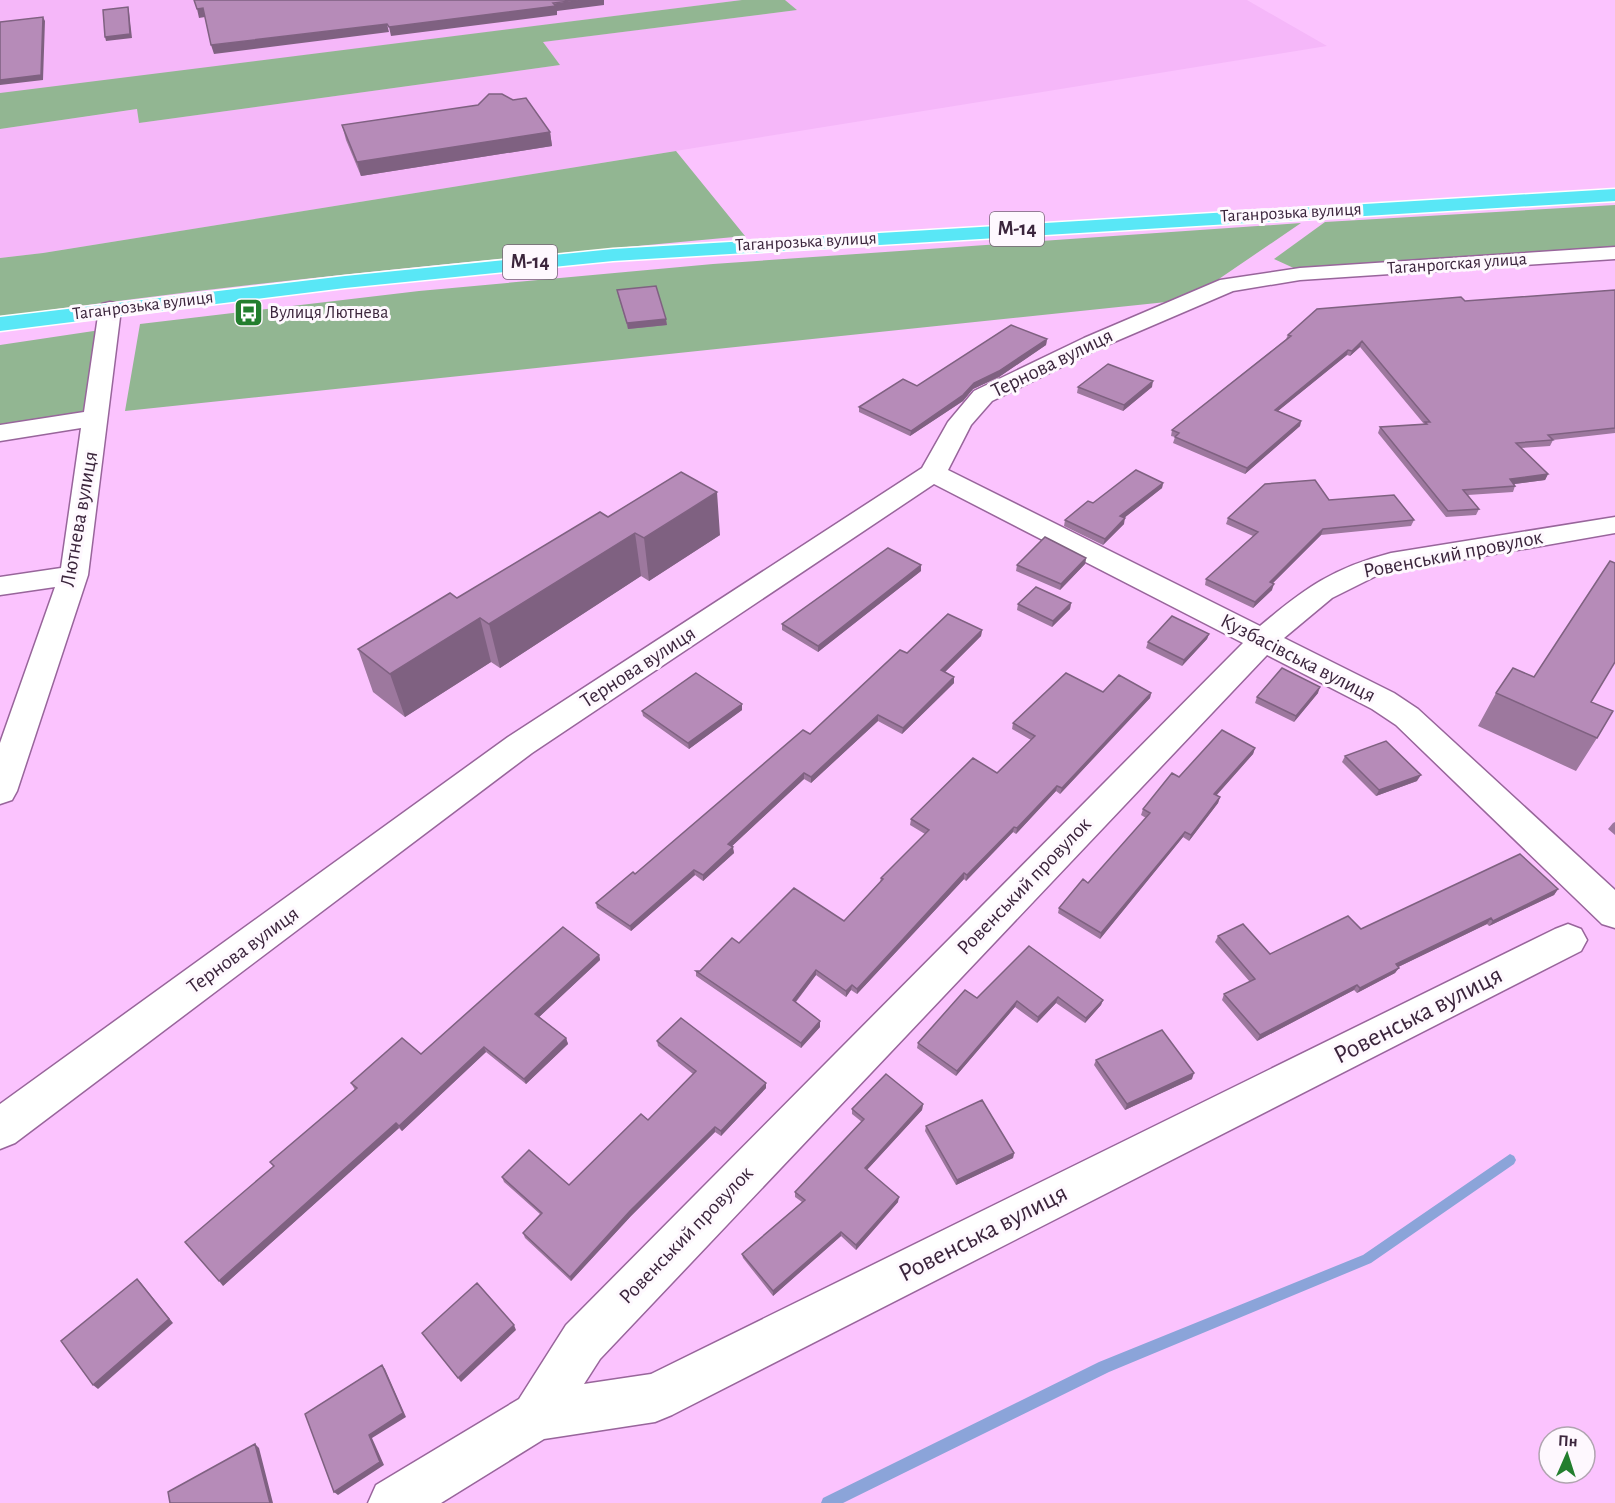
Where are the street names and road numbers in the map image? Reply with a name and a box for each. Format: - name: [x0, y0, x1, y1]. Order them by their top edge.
- street label: Таганрозька вулиця: [1220, 200, 1362, 226]
- road number: М-14: [990, 212, 1044, 246]
- street label: Таганрозька вулиця: [735, 229, 877, 255]
- road number: М-14: [503, 245, 557, 279]
- street label: Таганрогская улица: [1387, 250, 1527, 278]
- street label: Таганрозька вулиця: [72, 288, 214, 324]
- street label: Тернова вулиця: [988, 325, 1116, 401]
- street label: Лютнева вулиця: [57, 450, 101, 588]
- street label: Ровенський провулок: [1362, 526, 1545, 582]
- street label: Кузбасівська вулиця: [1217, 610, 1379, 706]
- street label: Тернова вулиця: [577, 622, 699, 712]
- street label: Ровенський провулок: [953, 813, 1095, 959]
- street label: Тернова вулиця: [183, 903, 303, 997]
- street label: Ровенська вулиця: [1329, 961, 1507, 1069]
- street label: Ровенський провулок: [615, 1162, 757, 1308]
- street label: Ровенська вулиця: [894, 1179, 1072, 1287]

